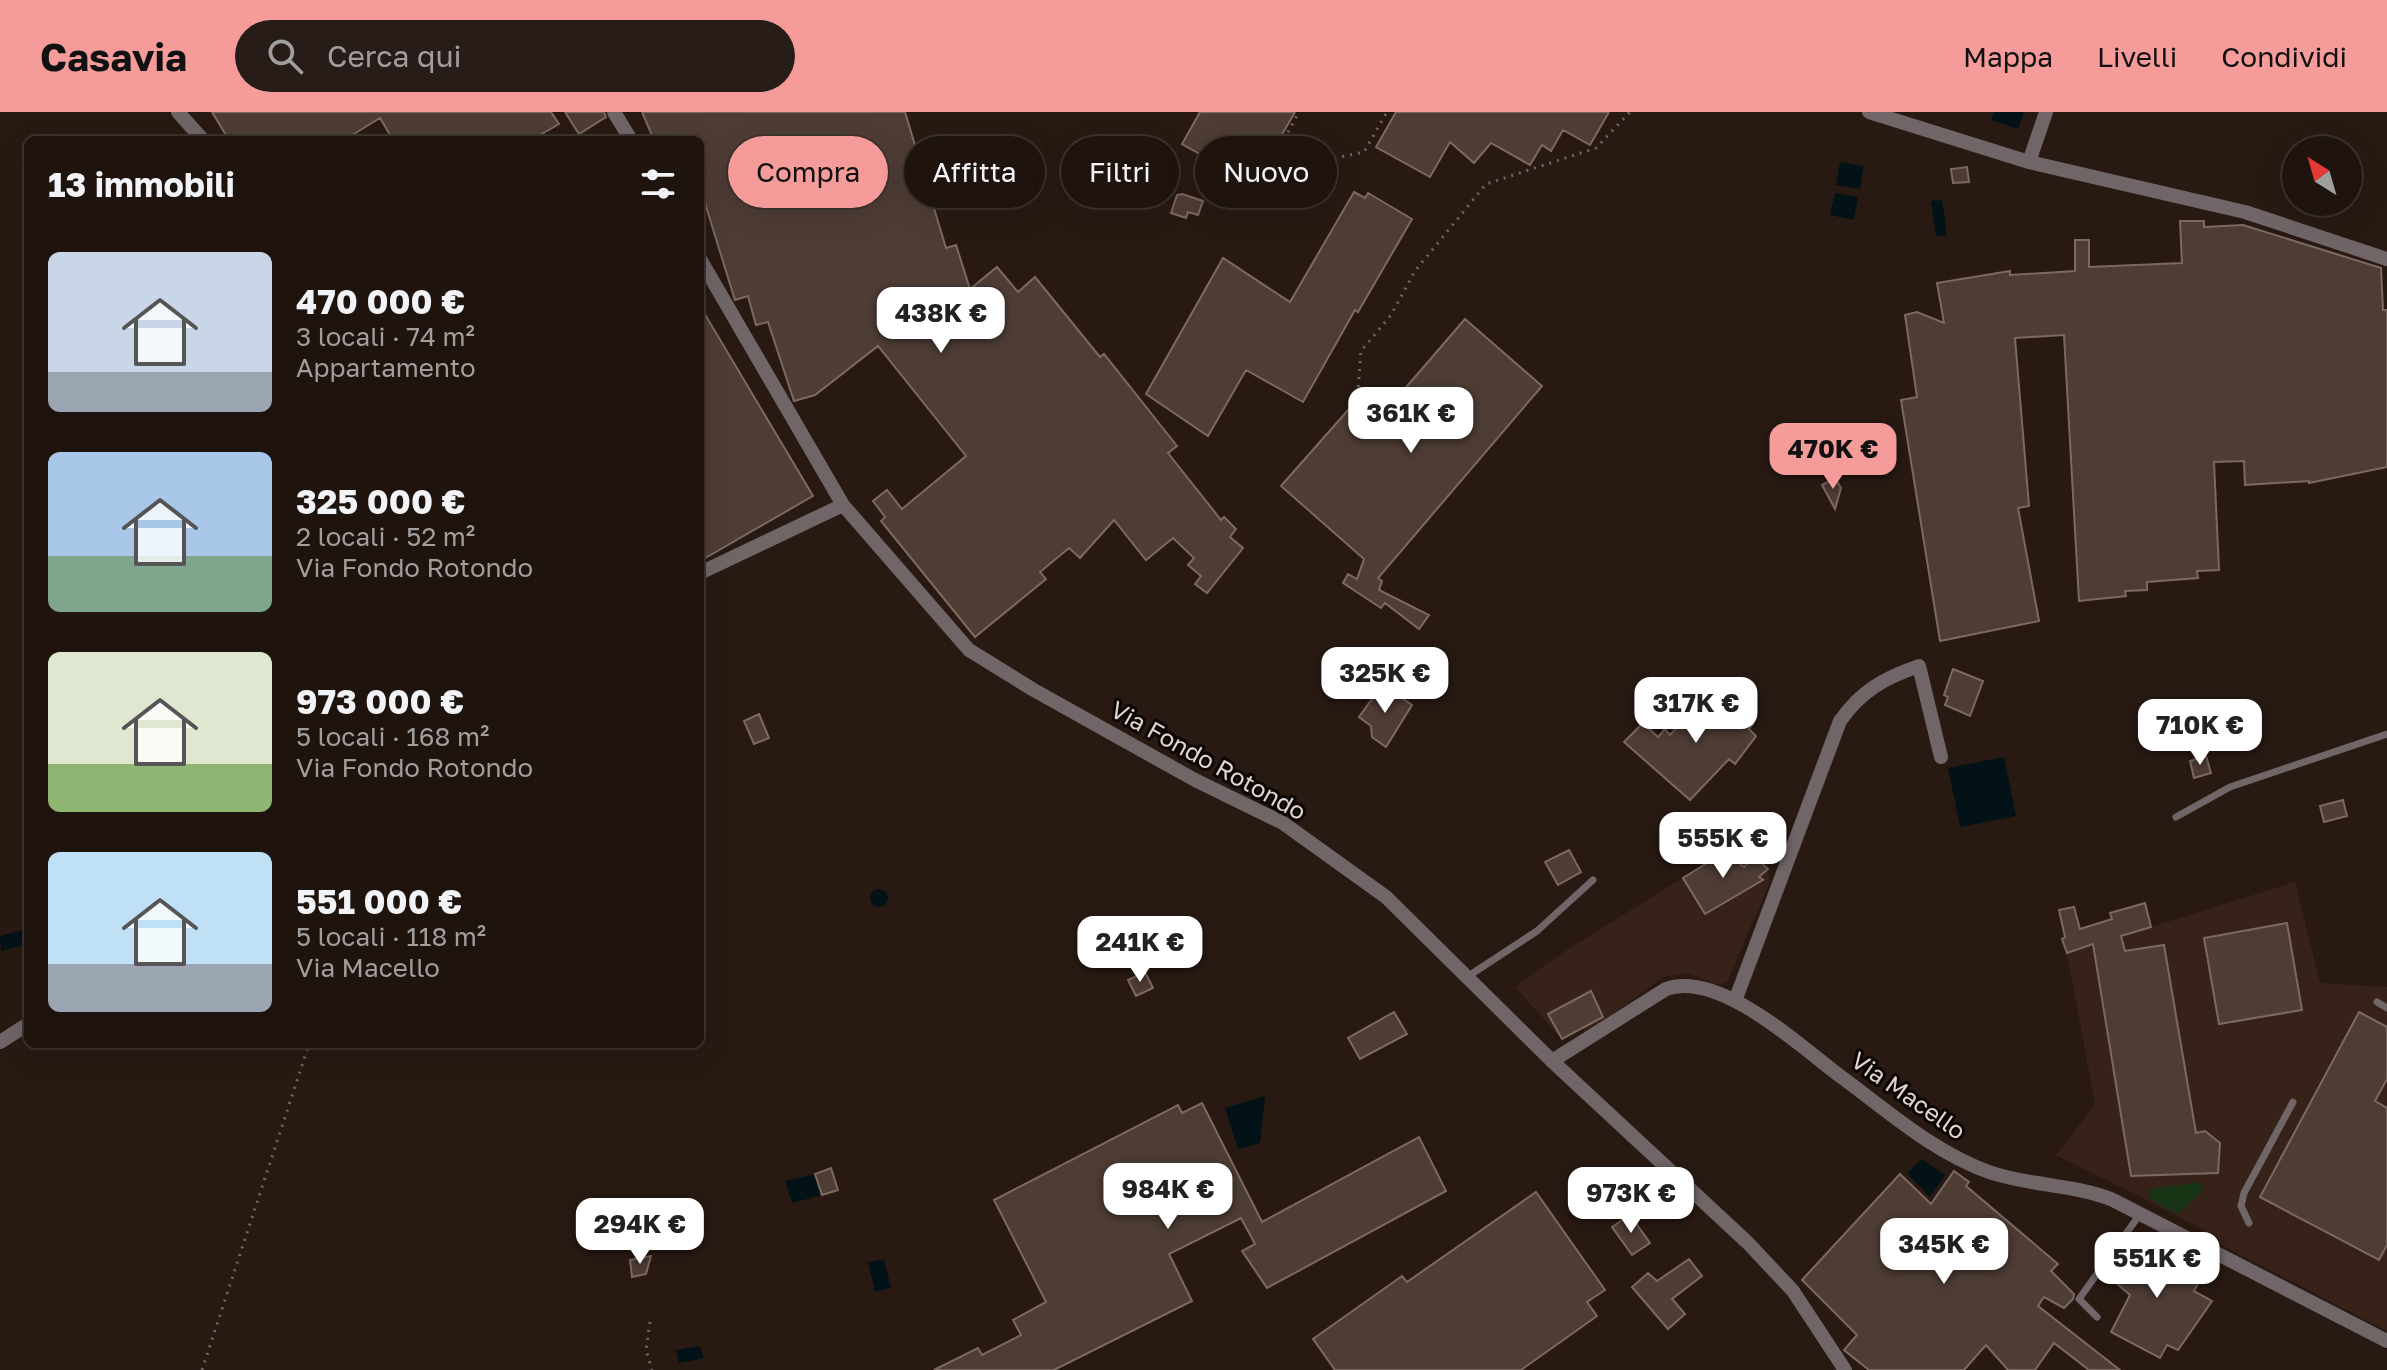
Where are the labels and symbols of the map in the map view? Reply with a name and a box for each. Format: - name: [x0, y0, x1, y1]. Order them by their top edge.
- north arrow: [2282, 136, 2362, 216]
- pin: 438K €: [876, 287, 1006, 355]
- pin: 361K €: [1346, 387, 1476, 455]
- pin: 470K €: [1768, 423, 1898, 491]
- pin: 325K €: [1320, 647, 1450, 715]
- pin: 317K €: [1631, 677, 1761, 745]
- street label: Via Fondo Rotondo: [1106, 694, 1311, 825]
- pin: 710K €: [2135, 699, 2265, 767]
- pin: 555K €: [1658, 812, 1788, 880]
- pin: 241K €: [1075, 916, 1205, 984]
- street label: Via Macello: [1846, 1045, 1972, 1145]
- pin: 984K €: [1103, 1163, 1233, 1231]
- pin: 973K €: [1566, 1167, 1696, 1235]
- pin: 294K €: [575, 1198, 705, 1266]
- pin: 345K €: [1879, 1218, 2009, 1286]
- pin: 551K €: [2092, 1232, 2222, 1300]

